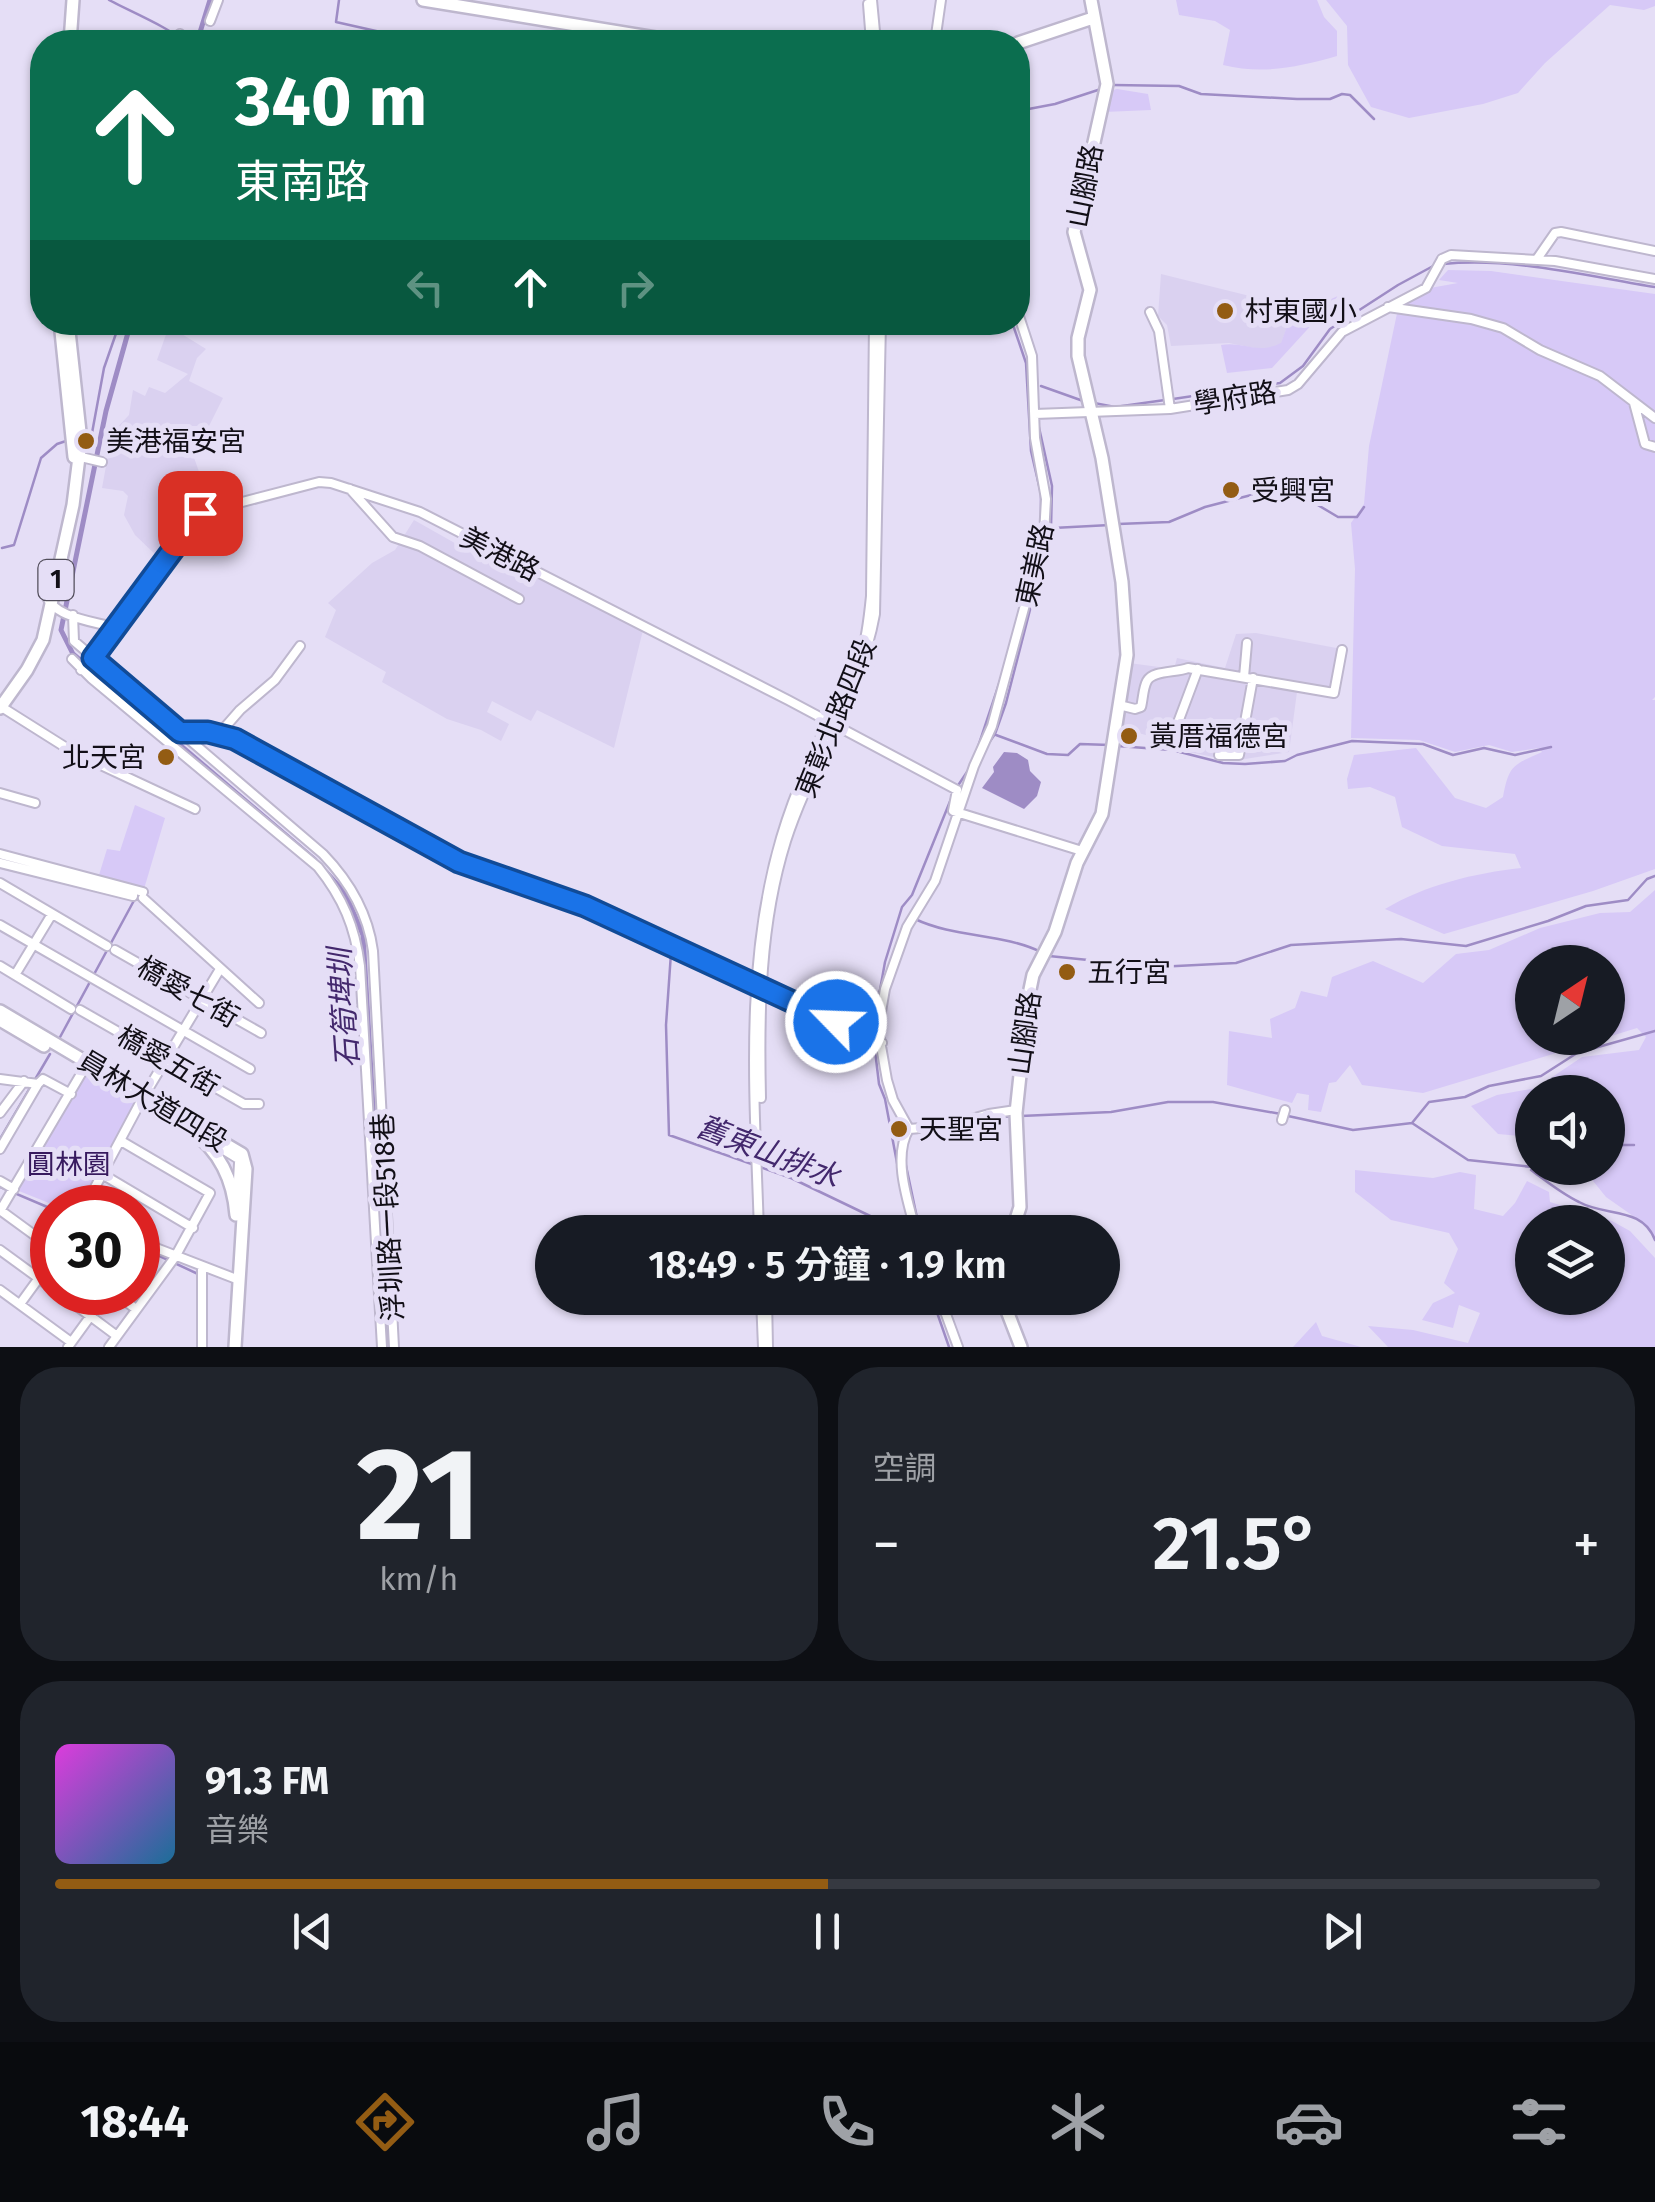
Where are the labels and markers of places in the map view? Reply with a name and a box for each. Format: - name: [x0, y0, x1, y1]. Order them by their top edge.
- place label: 村東國小: [1245, 295, 1357, 328]
- marker: 村東國小: [1214, 300, 1236, 322]
- place label: 美港福安宮: [106, 425, 246, 458]
- marker: 美港福安宮: [75, 430, 97, 452]
- pin: [158, 471, 243, 556]
- place label: 受興宮: [1251, 474, 1335, 507]
- marker: 受興宮: [1220, 479, 1242, 501]
- place label: 黃厝福德宮: [1149, 720, 1289, 753]
- marker: 黃厝福德宮: [1118, 725, 1140, 747]
- place label: 北天宮: [62, 741, 146, 774]
- marker: 北天宮: [155, 746, 177, 768]
- place label: 五行宮: [1087, 956, 1171, 989]
- marker: 五行宮: [1056, 961, 1078, 983]
- place label: 天聖宮: [919, 1113, 1003, 1146]
- marker: 天聖宮: [888, 1118, 910, 1140]

